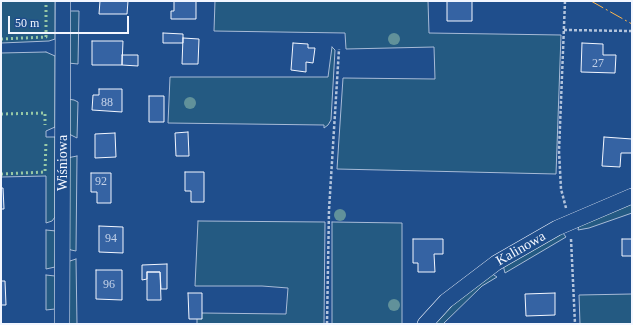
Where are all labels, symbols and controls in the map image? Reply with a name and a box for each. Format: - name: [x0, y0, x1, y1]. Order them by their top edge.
- scale bar: [10, 8, 131, 34]
- text: 50 m: [15, 16, 39, 30]
- house number: 27: [592, 57, 604, 71]
- house number: 88: [101, 96, 113, 110]
- street label: Wiśniowa: [55, 135, 71, 191]
- house number: 92: [95, 175, 107, 189]
- street label: Kalinowa: [493, 228, 549, 270]
- house number: 94: [105, 232, 117, 246]
- house number: 96: [103, 278, 115, 292]

